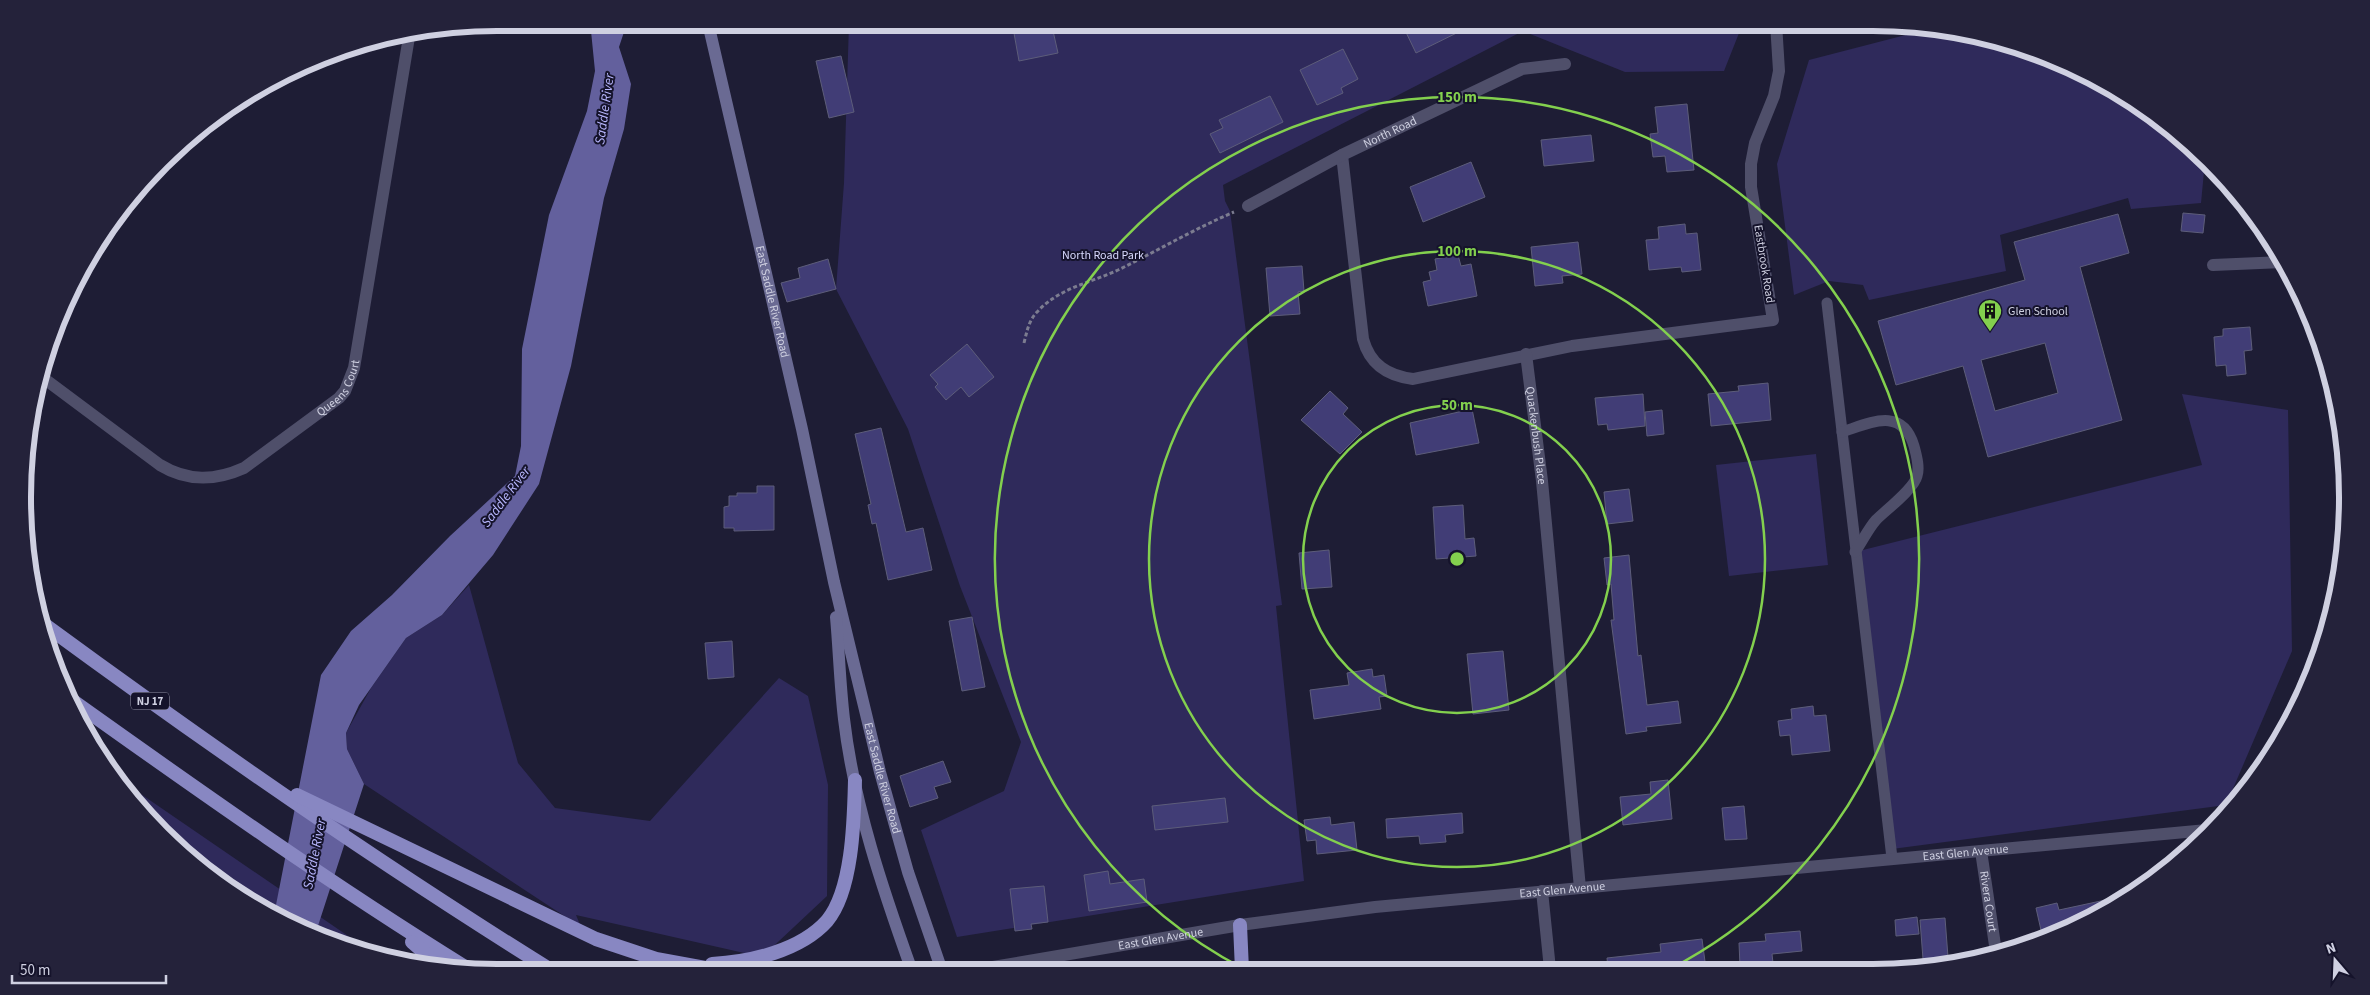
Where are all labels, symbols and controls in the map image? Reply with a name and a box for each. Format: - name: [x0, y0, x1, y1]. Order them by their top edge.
- water label: Saddle River: [590, 71, 620, 146]
- text: 150 m: [1437, 87, 1477, 108]
- street label: North Road: [1360, 112, 1419, 152]
- street label: Eastbrook Road: [1749, 224, 1779, 304]
- text: 100 m: [1437, 241, 1477, 262]
- street label: East Saddle River Road: [751, 244, 794, 359]
- park label: North Road Park: [1062, 247, 1144, 264]
- building icon: Glen School: [1977, 298, 2003, 332]
- place label: Glen School: [2008, 303, 2068, 320]
- street label: Queens Court: [313, 358, 364, 420]
- street label: Quackenbush Place: [1522, 385, 1551, 485]
- text: 50 m: [1441, 395, 1473, 416]
- water label: Saddle River: [477, 462, 536, 532]
- centre of rings: [1448, 550, 1466, 568]
- road number: NJ 17: [131, 692, 169, 709]
- street label: East Saddle River Road: [860, 721, 905, 836]
- water label: Saddle River: [298, 816, 332, 891]
- street label: East Glen Avenue: [1922, 840, 2009, 865]
- street label: Rivera Court: [1976, 870, 2001, 933]
- street label: East Glen Avenue: [1519, 877, 1606, 902]
- street label: East Glen Avenue: [1117, 923, 1204, 954]
- north arrow: [2310, 935, 2360, 985]
- text: N: [2323, 938, 2339, 960]
- scale bar: [12, 952, 166, 984]
- text: 50 m: [20, 960, 50, 981]

